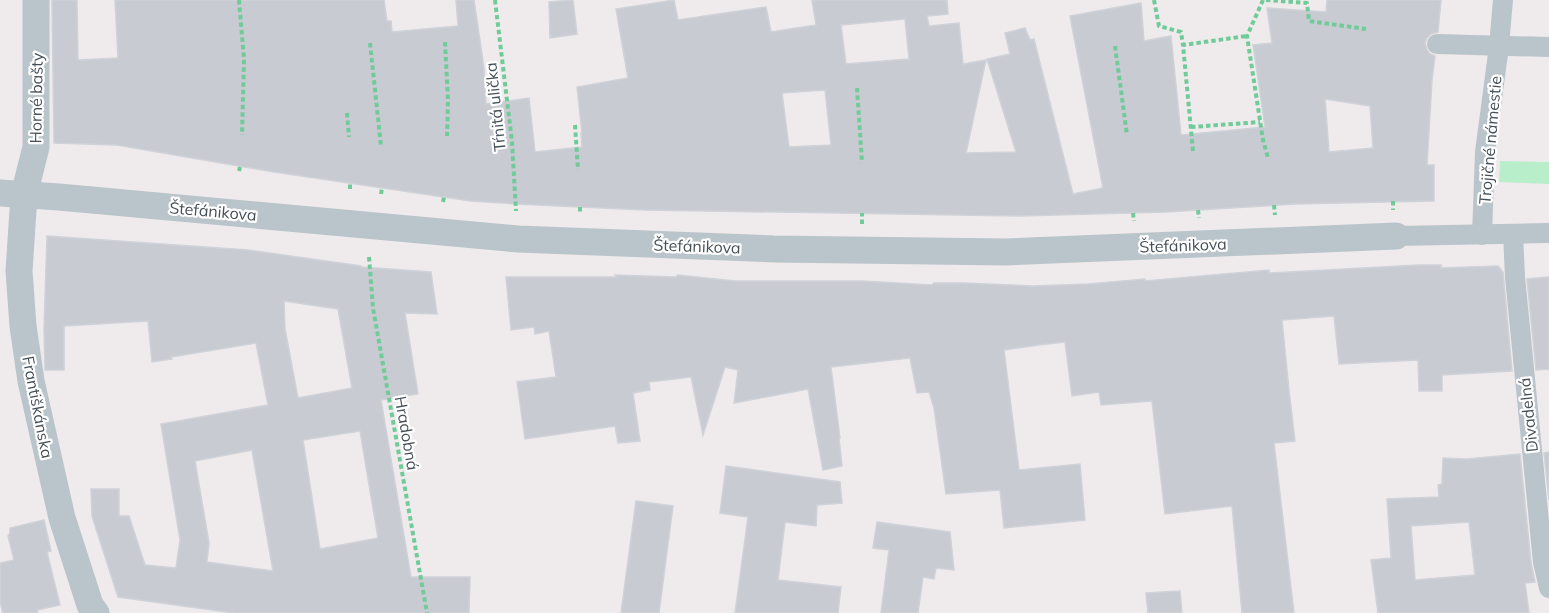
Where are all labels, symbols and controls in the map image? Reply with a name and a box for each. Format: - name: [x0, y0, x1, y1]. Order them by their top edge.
- street label: Horné bašty: [25, 52, 47, 144]
- street label: Tŕnitá ulička: [480, 62, 510, 152]
- street label: Trojičné námestie: [1474, 75, 1506, 205]
- street label: Štefánikova: [169, 197, 257, 225]
- street label: Štefánikova: [1139, 233, 1227, 257]
- street label: Štefánikova: [653, 234, 741, 258]
- street label: Františkánska: [18, 354, 58, 460]
- street label: Divadelná: [1514, 377, 1542, 453]
- street label: Hradobná: [391, 394, 423, 472]

